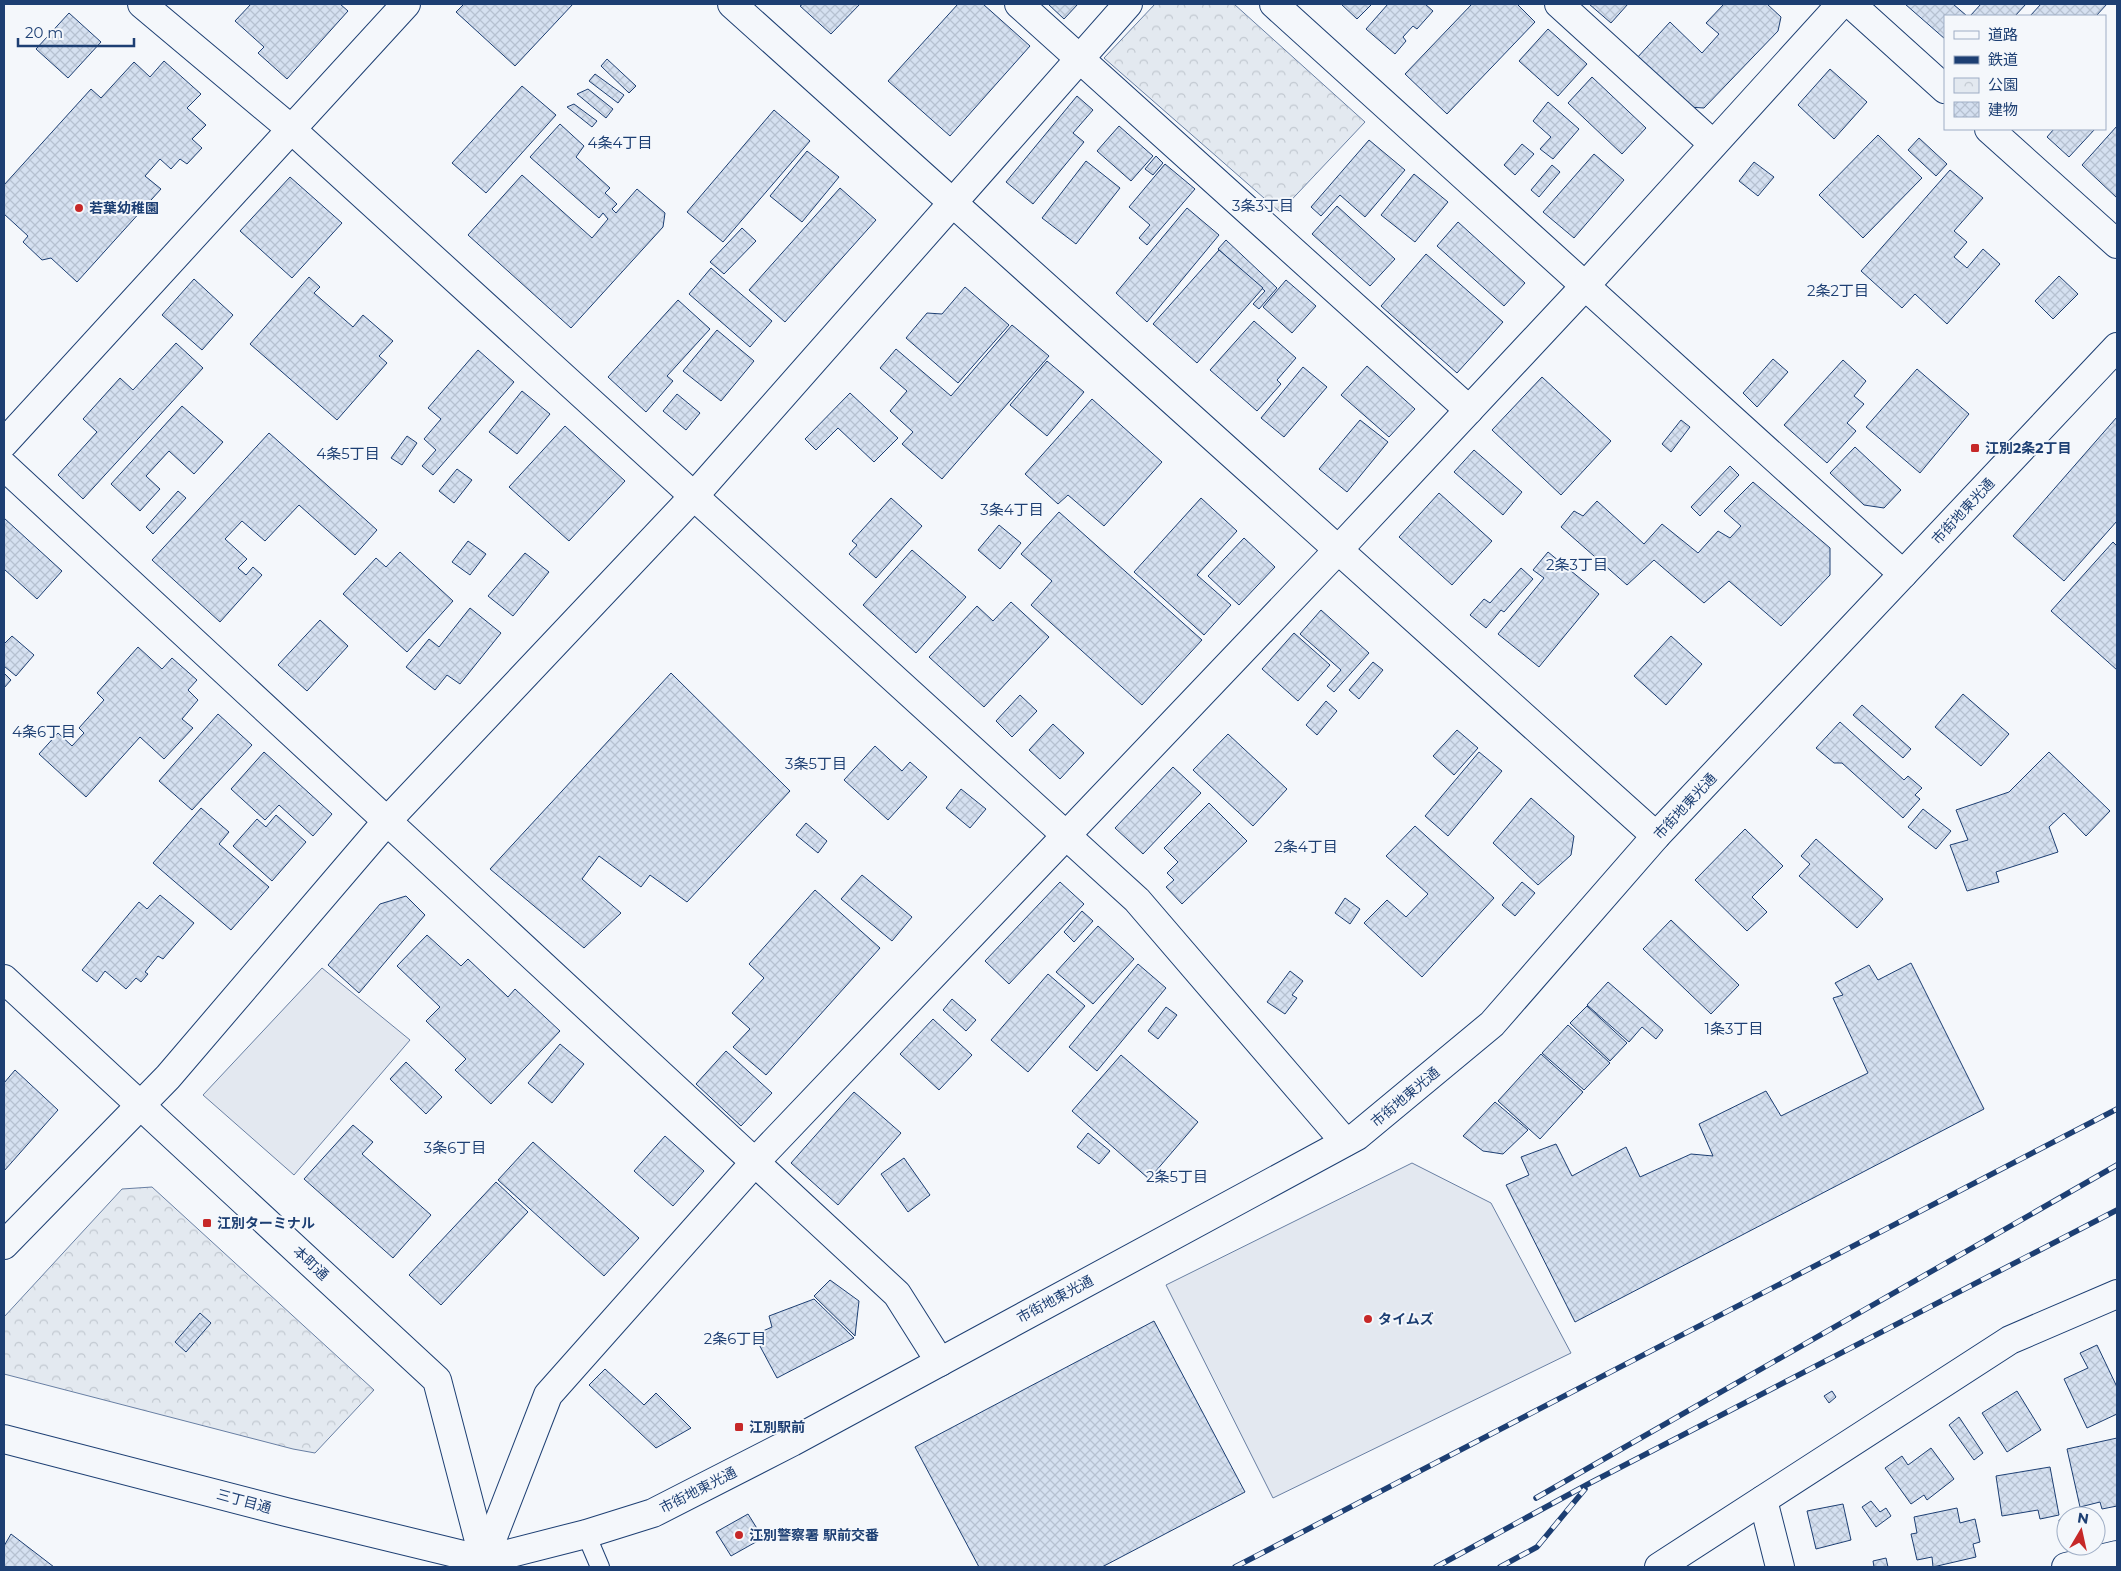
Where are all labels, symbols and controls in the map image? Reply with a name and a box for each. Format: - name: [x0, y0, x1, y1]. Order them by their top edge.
- scale bar: [18, 15, 134, 47]
- legend: [1944, 15, 2106, 130]
- text: 20 m: [25, 23, 63, 42]
- text: 道路: [1988, 25, 2018, 44]
- text: 鉄道: [1988, 50, 2018, 69]
- text: 公園: [1988, 75, 2018, 94]
- text: 建物: [1988, 100, 2018, 119]
- district label: 4条4丁目: [588, 133, 652, 152]
- district label: 3条3丁目: [1232, 196, 1294, 215]
- place label: 若葉幼稚園: [89, 199, 159, 217]
- marker: 若葉幼稚園: [73, 202, 85, 214]
- district label: 2条2丁目: [1807, 281, 1869, 300]
- place label: 江別2条2丁目: [1985, 439, 2072, 457]
- marker: 江別2条2丁目: [1969, 442, 1981, 454]
- district label: 4条5丁目: [316, 444, 380, 463]
- street label: 市街地東光通: [1928, 474, 1998, 548]
- district label: 3条4丁目: [980, 500, 1044, 519]
- district label: 2条3丁目: [1546, 555, 1608, 574]
- district label: 4条6丁目: [12, 722, 76, 741]
- district label: 3条5丁目: [785, 754, 847, 773]
- street label: 市街地東光通: [1650, 769, 1720, 843]
- district label: 2条4丁目: [1274, 837, 1338, 856]
- district label: 1条3丁目: [1705, 1019, 1763, 1038]
- street label: 市街地東光通: [1367, 1063, 1443, 1131]
- district label: 3条6丁目: [424, 1138, 486, 1157]
- district label: 2条5丁目: [1146, 1167, 1208, 1186]
- place label: 江別ターミナル: [217, 1214, 315, 1232]
- marker: 江別ターミナル: [201, 1217, 213, 1229]
- street label: 本町通: [290, 1242, 332, 1284]
- street label: 市街地東光通: [1014, 1271, 1096, 1327]
- place label: タイムズ: [1378, 1310, 1434, 1328]
- marker: タイムズ: [1362, 1313, 1374, 1325]
- district label: 2条6丁目: [704, 1329, 766, 1348]
- place label: 江別駅前: [749, 1418, 805, 1436]
- marker: 江別駅前: [733, 1421, 745, 1433]
- street label: 市街地東光通: [656, 1463, 740, 1517]
- street label: 三丁目通: [215, 1485, 273, 1517]
- north arrow: [2056, 1506, 2106, 1556]
- text: N: [2076, 1508, 2090, 1528]
- place label: 江別警察署 駅前交番: [749, 1526, 879, 1544]
- marker: 江別警察署 駅前交番: [733, 1529, 745, 1541]

